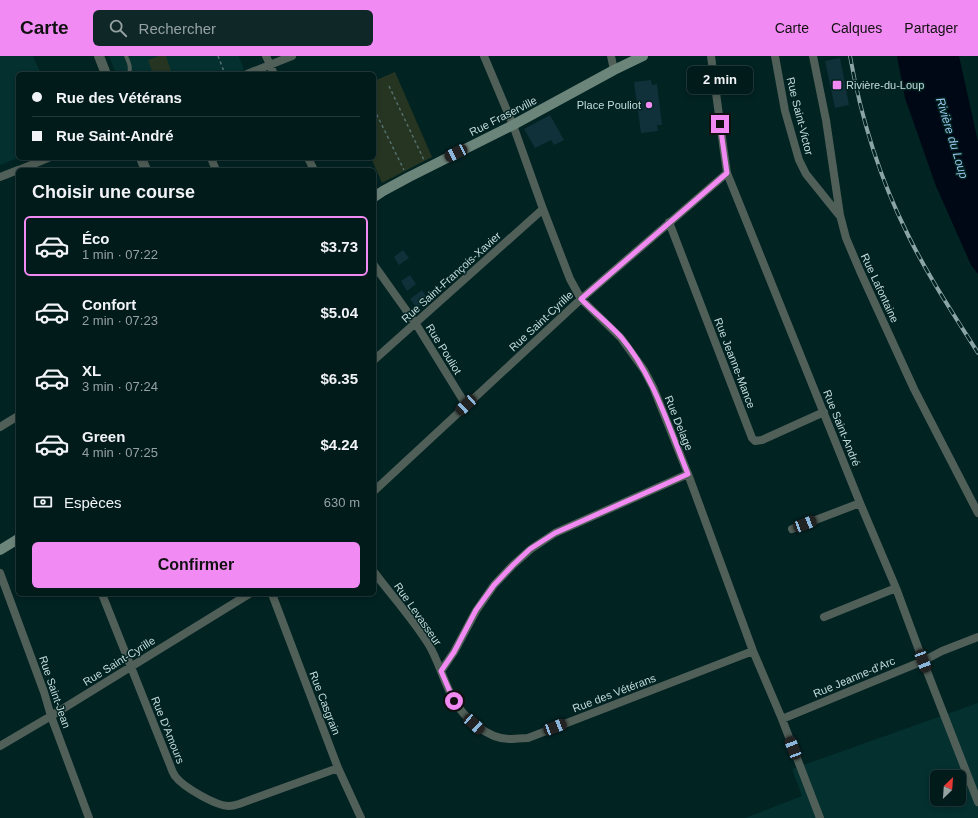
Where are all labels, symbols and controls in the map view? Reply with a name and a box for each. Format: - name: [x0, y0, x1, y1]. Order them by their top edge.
- search box: [93, 10, 373, 46]
- text: Carte: [20, 17, 69, 38]
- icon: search: [107, 17, 129, 39]
- text: Rechercher: [139, 20, 216, 37]
- text: Carte: [775, 20, 809, 36]
- text: Calques: [831, 20, 882, 36]
- text: Partager: [904, 20, 958, 36]
- callout: 2 min: [687, 66, 753, 94]
- text: 2 min: [703, 72, 737, 87]
- street label: Rue Saint-Victor: [785, 76, 816, 157]
- marker: Rivière-du-Loup: [831, 79, 843, 91]
- place label: Rivière-du-Loup: [846, 79, 924, 91]
- text: Rue des Vétérans: [56, 89, 182, 106]
- street label: Rue Fraserville: [467, 94, 539, 138]
- water label: Rivière du Loup: [933, 96, 971, 181]
- place label: Place Pouliot: [577, 99, 641, 111]
- marker: Place Pouliot: [644, 100, 654, 110]
- route end: [711, 115, 729, 133]
- text: Rue Saint-André: [56, 127, 174, 144]
- car: [443, 142, 469, 164]
- text: Choisir une course: [32, 182, 195, 202]
- icon: car: [34, 228, 70, 264]
- street label: Rue Saint-François-Xavier: [399, 229, 503, 325]
- text: Éco: [82, 230, 110, 247]
- text: $3.73: [320, 238, 358, 255]
- text: 1 min · 07:22: [82, 247, 158, 262]
- street label: Rue Lafontaine: [859, 252, 901, 324]
- street label: Rue Saint-Cyrille: [507, 288, 575, 354]
- icon: car: [34, 294, 70, 330]
- text: Confort: [82, 296, 136, 313]
- text: $5.04: [320, 304, 358, 321]
- text: 2 min · 07:23: [82, 313, 158, 328]
- street label: Rue Jeanne-Mance: [712, 316, 758, 410]
- street label: Rue Pouliot: [424, 322, 464, 376]
- icon: car: [34, 360, 70, 396]
- text: XL: [82, 362, 101, 379]
- text: $6.35: [320, 370, 358, 387]
- text: 3 min · 07:24: [82, 379, 158, 394]
- street label: Rue Saint-André: [821, 388, 863, 468]
- car: [453, 392, 479, 418]
- street label: Rue Delage: [663, 394, 695, 452]
- icon: car: [34, 426, 70, 462]
- text: Green: [82, 428, 125, 445]
- text: $4.24: [320, 436, 358, 453]
- text: 4 min · 07:25: [82, 445, 158, 460]
- icon: cash: [32, 491, 54, 513]
- text: Espèces: [64, 494, 122, 511]
- text: 630 m: [324, 495, 360, 510]
- car: [792, 514, 818, 534]
- button: Confirmer: [32, 542, 360, 588]
- street label: Rue Levasseur: [392, 580, 444, 648]
- street label: Rue Saint-Cyrille: [81, 634, 157, 688]
- car: [913, 648, 933, 674]
- street label: Rue Saint-Jean: [37, 654, 73, 730]
- street label: Rue Jeanne-d'Arc: [811, 654, 897, 700]
- street label: Rue Casgrain: [307, 669, 343, 737]
- street label: Rue des Vétérans: [571, 671, 658, 714]
- route start: [445, 692, 463, 710]
- street label: Rue D'Amours: [149, 695, 187, 766]
- car: [461, 712, 487, 736]
- car: [542, 717, 568, 737]
- car: [783, 735, 803, 761]
- north arrow: [930, 770, 966, 806]
- map controls: [930, 770, 966, 806]

